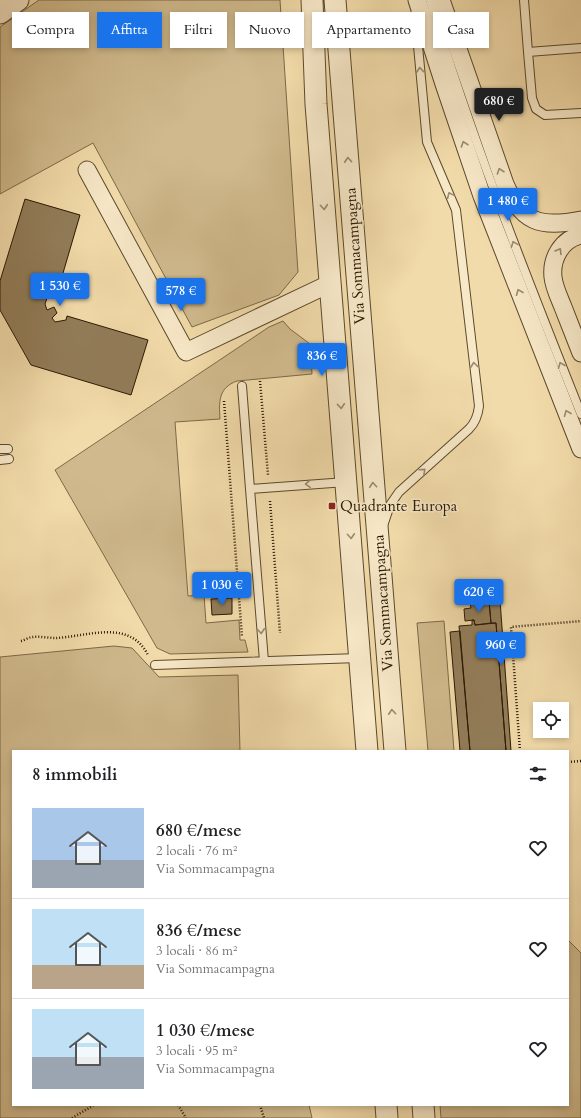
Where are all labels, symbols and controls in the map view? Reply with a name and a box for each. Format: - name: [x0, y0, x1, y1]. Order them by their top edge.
- chip: Compra: [12, 12, 89, 48]
- chip: Affitta: [97, 12, 162, 48]
- chip: Filtri: [170, 12, 227, 48]
- chip: Nuovo: [235, 12, 304, 48]
- chip: Appartamento: [312, 12, 425, 48]
- chip: Casa: [433, 12, 489, 48]
- one-way arrow: [416, 67, 425, 73]
- pin: 680 €: [471, 88, 527, 122]
- text: 680 €: [483, 92, 515, 110]
- one-way arrow: [461, 140, 469, 147]
- one-way arrow: [343, 157, 352, 163]
- one-way arrow: [496, 168, 505, 175]
- street label: Via Sommacampagna: [340, 186, 370, 325]
- pin: 1 480 €: [471, 188, 545, 222]
- one-way arrow: [447, 192, 455, 199]
- text: 1 480 €: [487, 192, 529, 210]
- one-way arrow: [320, 204, 329, 210]
- one-way arrow: [510, 241, 518, 248]
- one-way arrow: [555, 248, 562, 255]
- pin: 1 530 €: [23, 273, 97, 307]
- text: 1 530 €: [39, 277, 81, 295]
- pin: 578 €: [153, 278, 209, 312]
- text: 578 €: [165, 282, 197, 300]
- one-way arrow: [515, 288, 523, 295]
- pin: 836 €: [294, 343, 350, 377]
- text: 836 €: [306, 347, 338, 365]
- one-way arrow: [470, 362, 479, 368]
- one-way arrow: [558, 362, 566, 369]
- one-way arrow: [336, 403, 345, 409]
- one-way arrow: [563, 409, 571, 416]
- one-way arrow: [418, 469, 425, 476]
- one-way arrow: [305, 480, 311, 489]
- one-way arrow: [369, 482, 378, 488]
- place label: Quadrante Europa: [340, 496, 458, 516]
- marker: Quadrante Europa: [327, 501, 337, 511]
- one-way arrow: [346, 532, 355, 539]
- street label: Via Sommacampagna: [368, 533, 398, 672]
- pin: 1 030 €: [185, 572, 259, 606]
- text: 1 030 €: [201, 576, 243, 594]
- pin: 620 €: [451, 579, 507, 613]
- text: 620 €: [463, 583, 495, 601]
- one-way arrow: [257, 628, 266, 634]
- pin: 960 €: [473, 632, 529, 666]
- text: 960 €: [485, 636, 517, 654]
- map controls: [533, 702, 569, 738]
- button: locate: [533, 702, 569, 738]
- one-way arrow: [387, 709, 396, 715]
- text: 8 immobili: [32, 763, 117, 786]
- icon: filters: [527, 763, 549, 785]
- text: 680 €/mese: [156, 819, 242, 842]
- icon: home: [64, 824, 112, 872]
- icon: heart: [527, 837, 549, 859]
- text: 2 locali · 76 m²: [156, 842, 237, 860]
- text: Via Sommacampagna: [156, 860, 275, 878]
- text: 836 €/mese: [156, 919, 242, 942]
- icon: home: [64, 925, 112, 973]
- icon: heart: [527, 938, 549, 960]
- text: 3 locali · 86 m²: [156, 942, 237, 960]
- text: Via Sommacampagna: [156, 960, 275, 978]
- text: 1 030 €/mese: [156, 1019, 255, 1042]
- icon: home: [64, 1025, 112, 1073]
- icon: heart: [527, 1038, 549, 1060]
- text: 3 locali · 95 m²: [156, 1042, 237, 1060]
- text: Via Sommacampagna: [156, 1060, 275, 1078]

